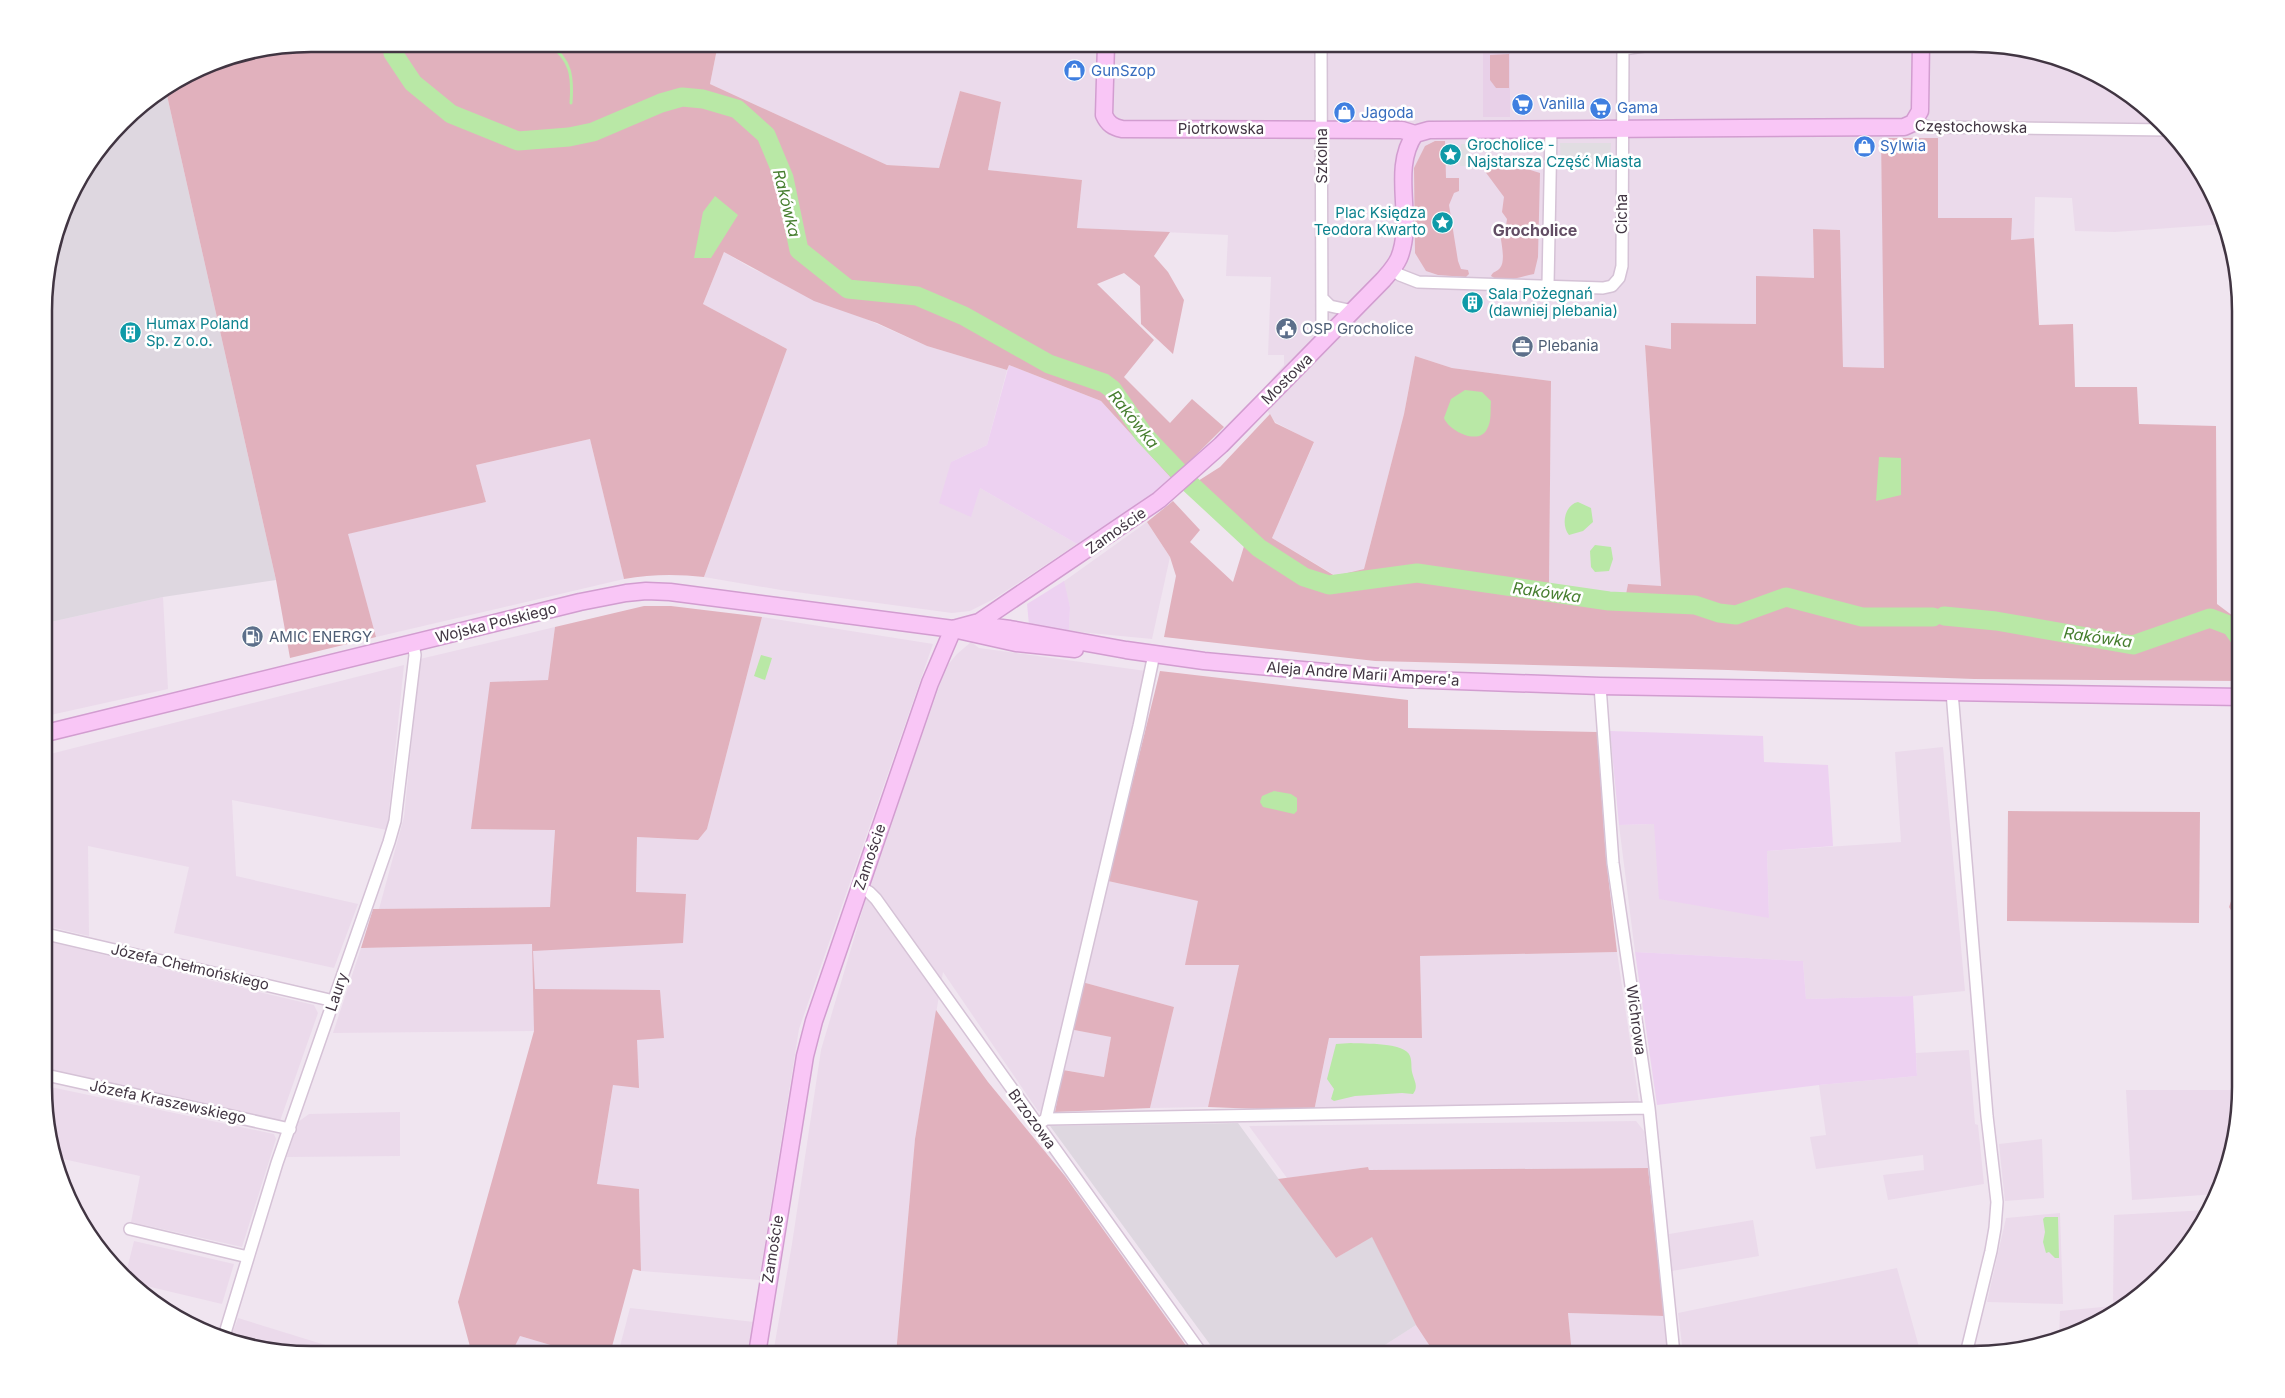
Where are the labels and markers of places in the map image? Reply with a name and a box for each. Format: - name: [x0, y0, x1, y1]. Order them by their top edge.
- shop icon: GunSzop: [1063, 59, 1087, 83]
- place label: GunSzop: [1091, 61, 1156, 80]
- supermarket icon: Vanilla: [1511, 92, 1535, 116]
- place label: Vanilla: [1539, 94, 1585, 113]
- supermarket icon: Gama: [1589, 96, 1613, 120]
- place label: Gama: [1617, 98, 1658, 117]
- shop icon: Jagoda: [1333, 101, 1357, 125]
- place label: Jagoda: [1361, 103, 1414, 122]
- shop icon: Sylwia: [1852, 134, 1876, 158]
- place label: Grocholice - Najstarsza Część Miasta: [1467, 135, 1642, 171]
- place label: Sylwia: [1880, 136, 1926, 155]
- place icon: Grocholice - Najstarsza Część Miasta: [1439, 142, 1463, 166]
- place label: Plac Księdza Teodora Kwarto: [1314, 203, 1426, 239]
- place icon: Plac Księdza Teodora Kwarto: [1430, 210, 1454, 234]
- place label: Sala Pożegnań (dawniej plebania): [1488, 284, 1618, 320]
- building icon: Sala Pożegnań (dawniej plebania): [1460, 291, 1484, 315]
- place label: Humax Poland Sp. z o.o.: [146, 314, 249, 350]
- public building icon: OSP Grocholice: [1274, 317, 1298, 341]
- place label: OSP Grocholice: [1302, 319, 1414, 338]
- building icon: Humax Poland Sp. z o.o.: [118, 321, 142, 345]
- office icon: Plebania: [1510, 334, 1534, 358]
- place label: Plebania: [1538, 336, 1599, 355]
- fuel station icon: AMIC ENERGY: [241, 625, 265, 649]
- place label: AMIC ENERGY: [269, 627, 372, 646]

